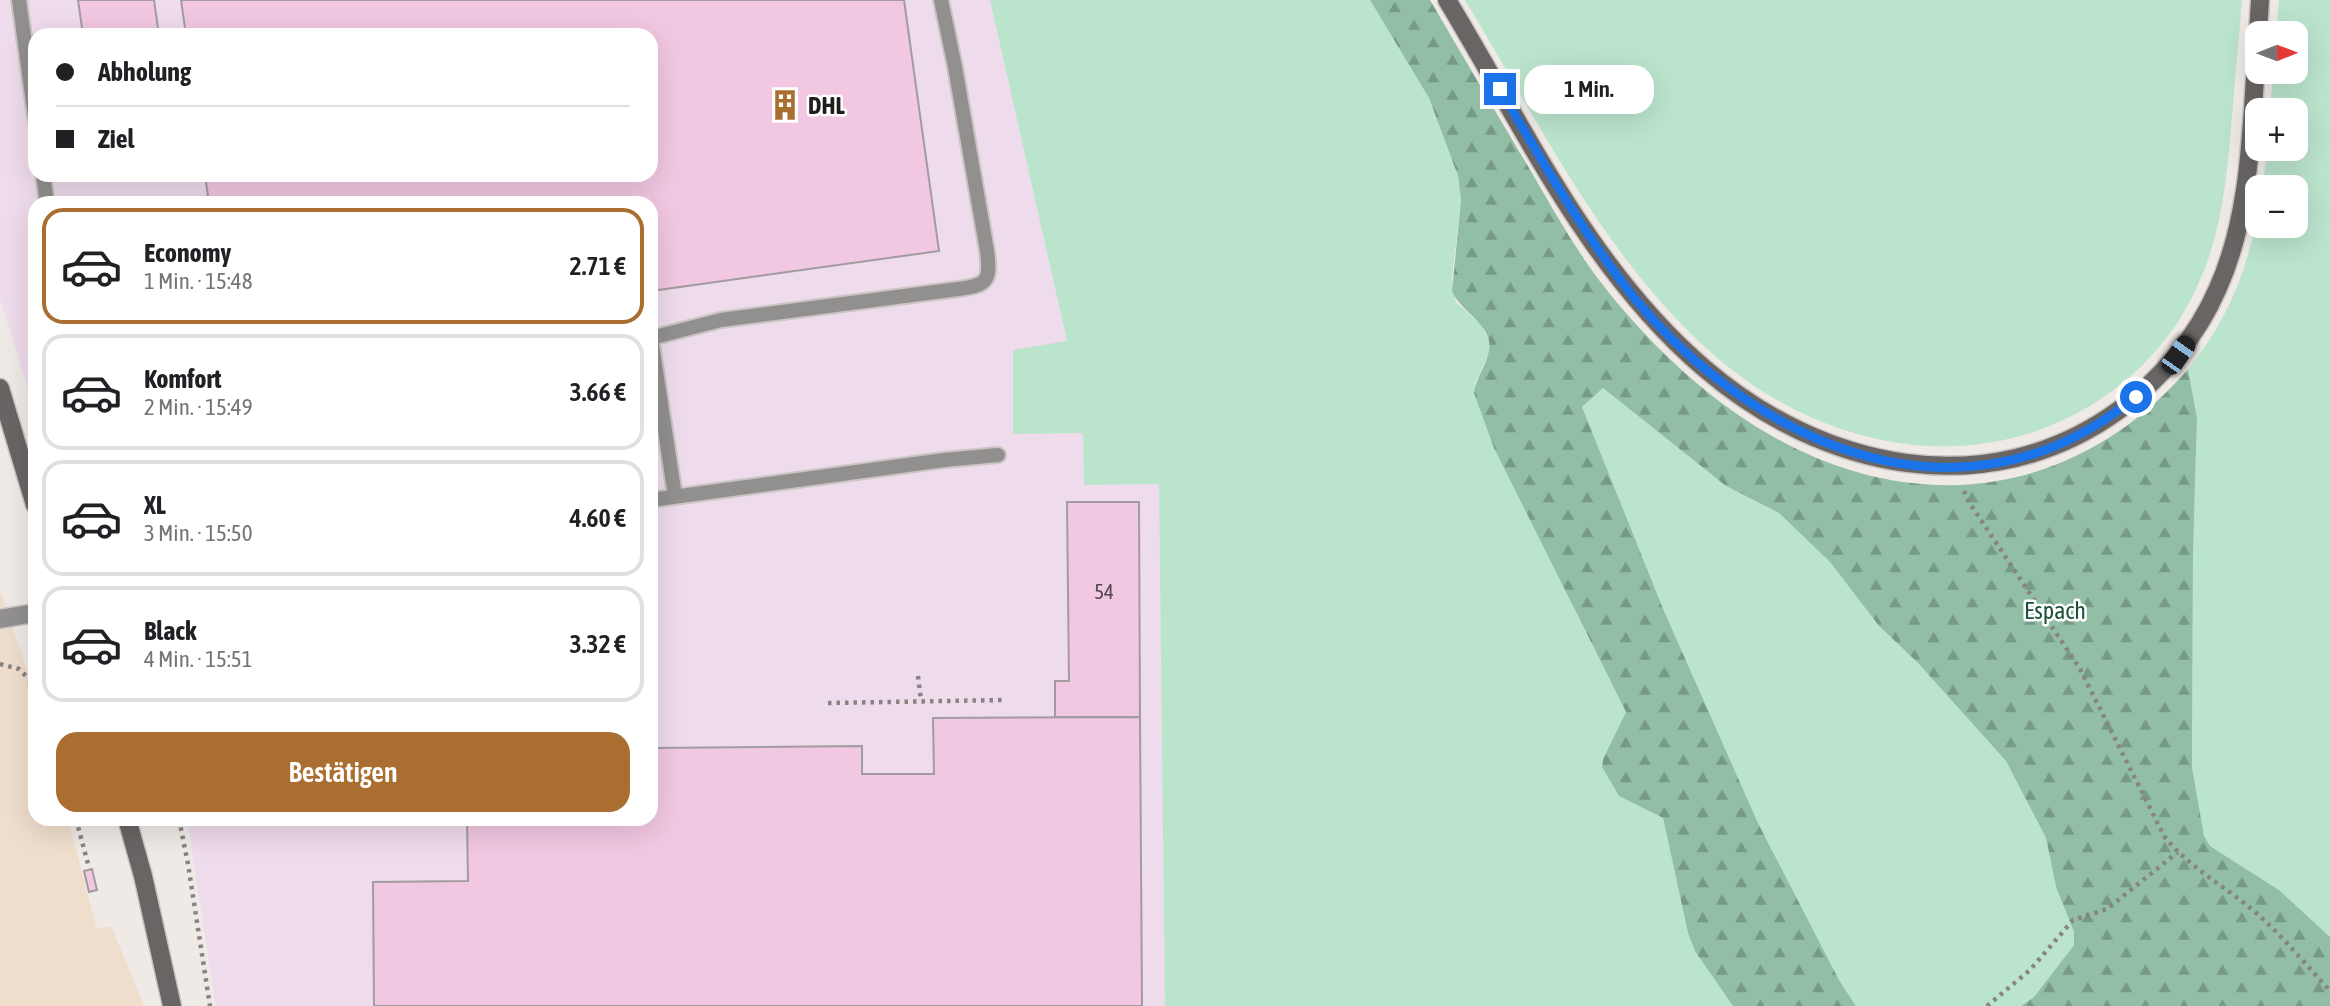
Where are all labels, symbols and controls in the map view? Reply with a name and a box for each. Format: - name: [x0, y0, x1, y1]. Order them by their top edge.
- north arrow: [2245, 21, 2308, 84]
- map controls: [2245, 21, 2308, 238]
- text: Abholung: [98, 57, 191, 87]
- callout: 1 Min.: [1524, 64, 1654, 114]
- route end: [1484, 73, 1516, 105]
- text: 1 Min.: [1564, 76, 1614, 102]
- building icon: DHL: [768, 88, 802, 122]
- place label: DHL: [808, 92, 845, 119]
- button: +: [2245, 98, 2308, 161]
- text: Ziel: [98, 124, 134, 154]
- button: −: [2245, 175, 2308, 238]
- icon: car: [60, 235, 123, 298]
- text: Economy: [144, 238, 231, 268]
- text: 2.71 €: [569, 251, 626, 281]
- text: 1 Min. · 15:48: [144, 268, 252, 294]
- car: [2158, 332, 2199, 378]
- icon: car: [60, 361, 123, 424]
- text: Komfort: [144, 364, 221, 394]
- text: 3.66 €: [569, 377, 626, 407]
- route start: [2120, 381, 2152, 413]
- text: 2 Min. · 15:49: [144, 394, 252, 420]
- icon: car: [60, 487, 123, 550]
- text: XL: [144, 490, 166, 520]
- text: 4.60 €: [569, 503, 626, 533]
- text: 3 Min. · 15:50: [144, 520, 252, 546]
- house number: 54: [1094, 579, 1114, 603]
- park label: Espach: [2024, 597, 2086, 624]
- icon: car: [60, 613, 123, 676]
- text: Black: [144, 616, 196, 646]
- text: 3.32 €: [569, 629, 626, 659]
- text: 4 Min. · 15:51: [144, 646, 252, 672]
- button: Bestätigen: [56, 732, 630, 812]

